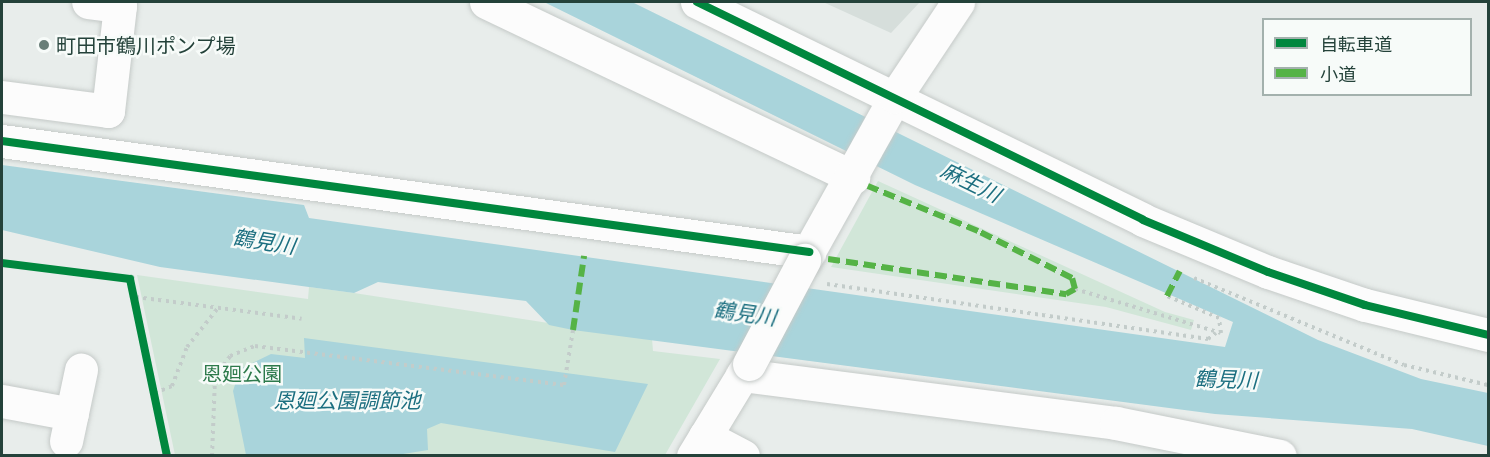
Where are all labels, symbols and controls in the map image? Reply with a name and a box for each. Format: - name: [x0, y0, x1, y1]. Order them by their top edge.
- legend: [1262, 18, 1472, 96]
- place label: 町田市鶴川ポンプ場: [56, 33, 236, 57]
- text: 自転車道: [1320, 33, 1392, 55]
- marker: 町田市鶴川ポンプ場: [37, 38, 51, 52]
- text: 小道: [1320, 63, 1356, 85]
- water label: 麻生川: [937, 157, 1005, 207]
- water label: 鶴見川: [231, 224, 297, 258]
- water label: 鶴見川: [712, 296, 778, 330]
- park label: 恩廻公園: [202, 361, 282, 385]
- water label: 鶴見川: [1194, 365, 1258, 393]
- water label: 恩廻公園調節池: [274, 387, 420, 413]

